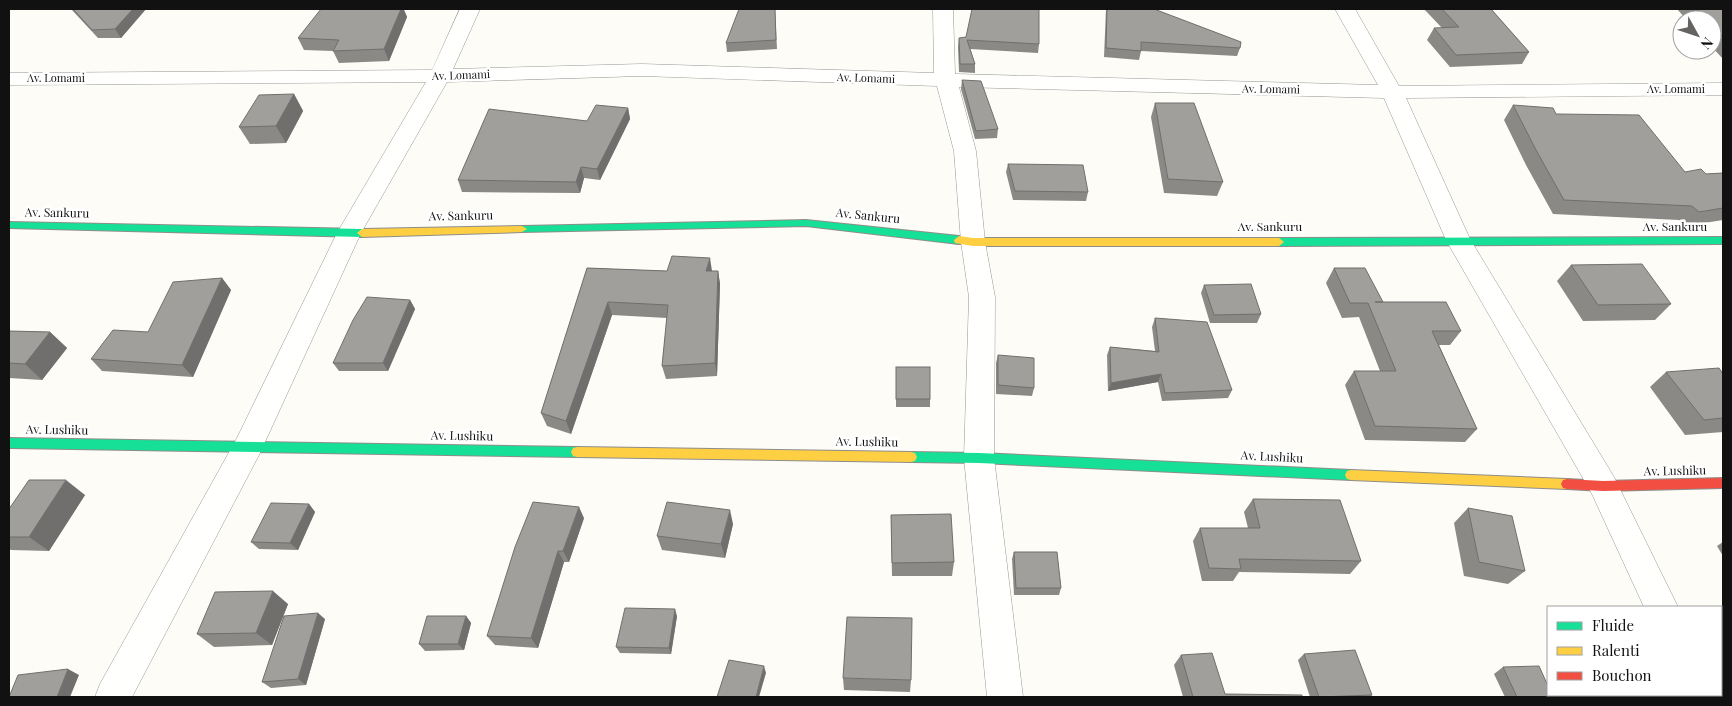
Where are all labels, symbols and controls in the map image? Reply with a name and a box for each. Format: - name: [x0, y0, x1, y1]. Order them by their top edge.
- north arrow: [1672, 10, 1722, 60]
- text: N: [1697, 34, 1718, 54]
- street label: Av. Lomami: [431, 66, 490, 83]
- street label: Av. Lomami: [836, 69, 895, 86]
- street label: Av. Lomami: [26, 70, 85, 85]
- street label: Av. Lomami: [1241, 80, 1300, 97]
- street label: Av. Lomami: [1646, 81, 1705, 96]
- street label: Av. Sankuru: [24, 203, 89, 221]
- street label: Av. Sankuru: [834, 204, 901, 226]
- street label: Av. Sankuru: [428, 206, 493, 224]
- street label: Av. Sankuru: [1237, 218, 1302, 234]
- street label: Av. Sankuru: [1642, 218, 1707, 234]
- street label: Av. Lushiku: [25, 420, 88, 438]
- street label: Av. Lushiku: [430, 426, 493, 444]
- street label: Av. Lushiku: [835, 432, 898, 450]
- street label: Av. Lushiku: [1239, 446, 1304, 466]
- street label: Av. Lushiku: [1643, 461, 1706, 479]
- legend: [1547, 606, 1722, 696]
- text: Fluide: [1592, 615, 1634, 635]
- text: Ralenti: [1592, 640, 1640, 660]
- text: Bouchon: [1592, 665, 1652, 685]

